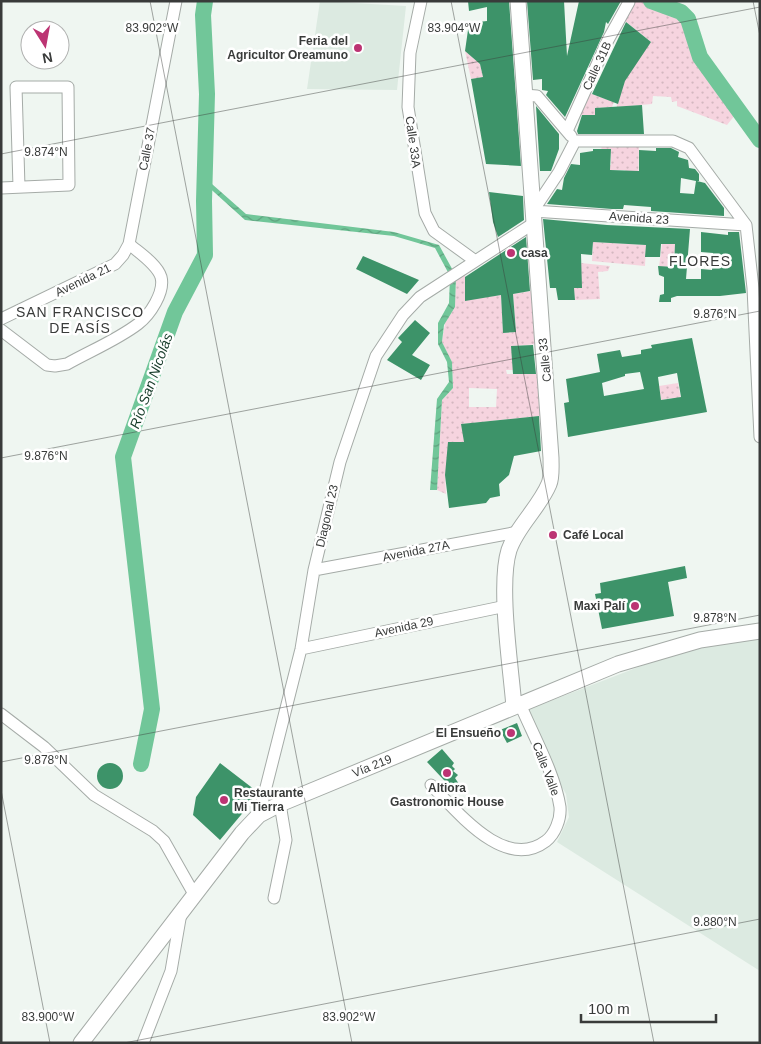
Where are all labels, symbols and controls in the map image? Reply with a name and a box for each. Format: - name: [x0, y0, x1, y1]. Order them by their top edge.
- north arrow: [20, 20, 70, 70]
- text: 83.902°W: [126, 21, 179, 35]
- text: 83.904°W: [428, 21, 481, 35]
- place label: Feria del Agricultor Oreamuno: [227, 34, 348, 62]
- street label: Calle 31B: [580, 39, 614, 93]
- marker: Feria del Agricultor Oreamuno: [352, 42, 364, 54]
- text: N: [41, 49, 54, 67]
- street label: Calle 33A: [402, 115, 424, 169]
- street label: Calle 37: [136, 126, 158, 172]
- text: 9.874°N: [24, 145, 68, 159]
- street label: Avenida 23: [609, 209, 670, 227]
- place label: casa: [521, 246, 548, 260]
- marker: casa: [505, 247, 517, 259]
- district label: FLORES: [669, 253, 731, 269]
- street label: Avenida 21: [53, 260, 113, 299]
- district label: SAN FRANCISCO DE ASÍS: [16, 304, 144, 336]
- text: 9.876°N: [693, 307, 737, 321]
- water label: Río San Nicolás: [126, 331, 176, 431]
- street label: Calle 33: [536, 337, 554, 383]
- text: 9.876°N: [24, 449, 68, 463]
- street label: Diagonal 23: [313, 483, 341, 549]
- place label: Café Local: [563, 528, 624, 542]
- marker: Café Local: [547, 529, 559, 541]
- street label: Avenida 27A: [381, 538, 451, 564]
- place label: Maxi Palí: [574, 599, 626, 613]
- marker: Maxi Palí: [629, 600, 641, 612]
- text: 9.878°N: [693, 611, 737, 625]
- street label: Avenida 29: [373, 614, 435, 640]
- place label: El Ensueño: [436, 726, 501, 740]
- marker: El Ensueño: [505, 727, 517, 739]
- street label: Calle Valle: [529, 740, 563, 798]
- street label: Vía 219: [350, 752, 394, 780]
- text: 9.878°N: [24, 753, 68, 767]
- marker: Altiora Gastronomic House: [441, 767, 453, 779]
- place label: Altiora Gastronomic House: [390, 781, 504, 809]
- place label: Restaurante Mi Tierra: [234, 786, 304, 814]
- marker: Restaurante Mi Tierra: [218, 794, 230, 806]
- text: 9.880°N: [693, 915, 737, 929]
- scale bar: [581, 992, 716, 1024]
- text: 100 m: [588, 1000, 630, 1017]
- text: 83.900°W: [22, 1010, 75, 1024]
- text: 83.902°W: [323, 1010, 376, 1024]

